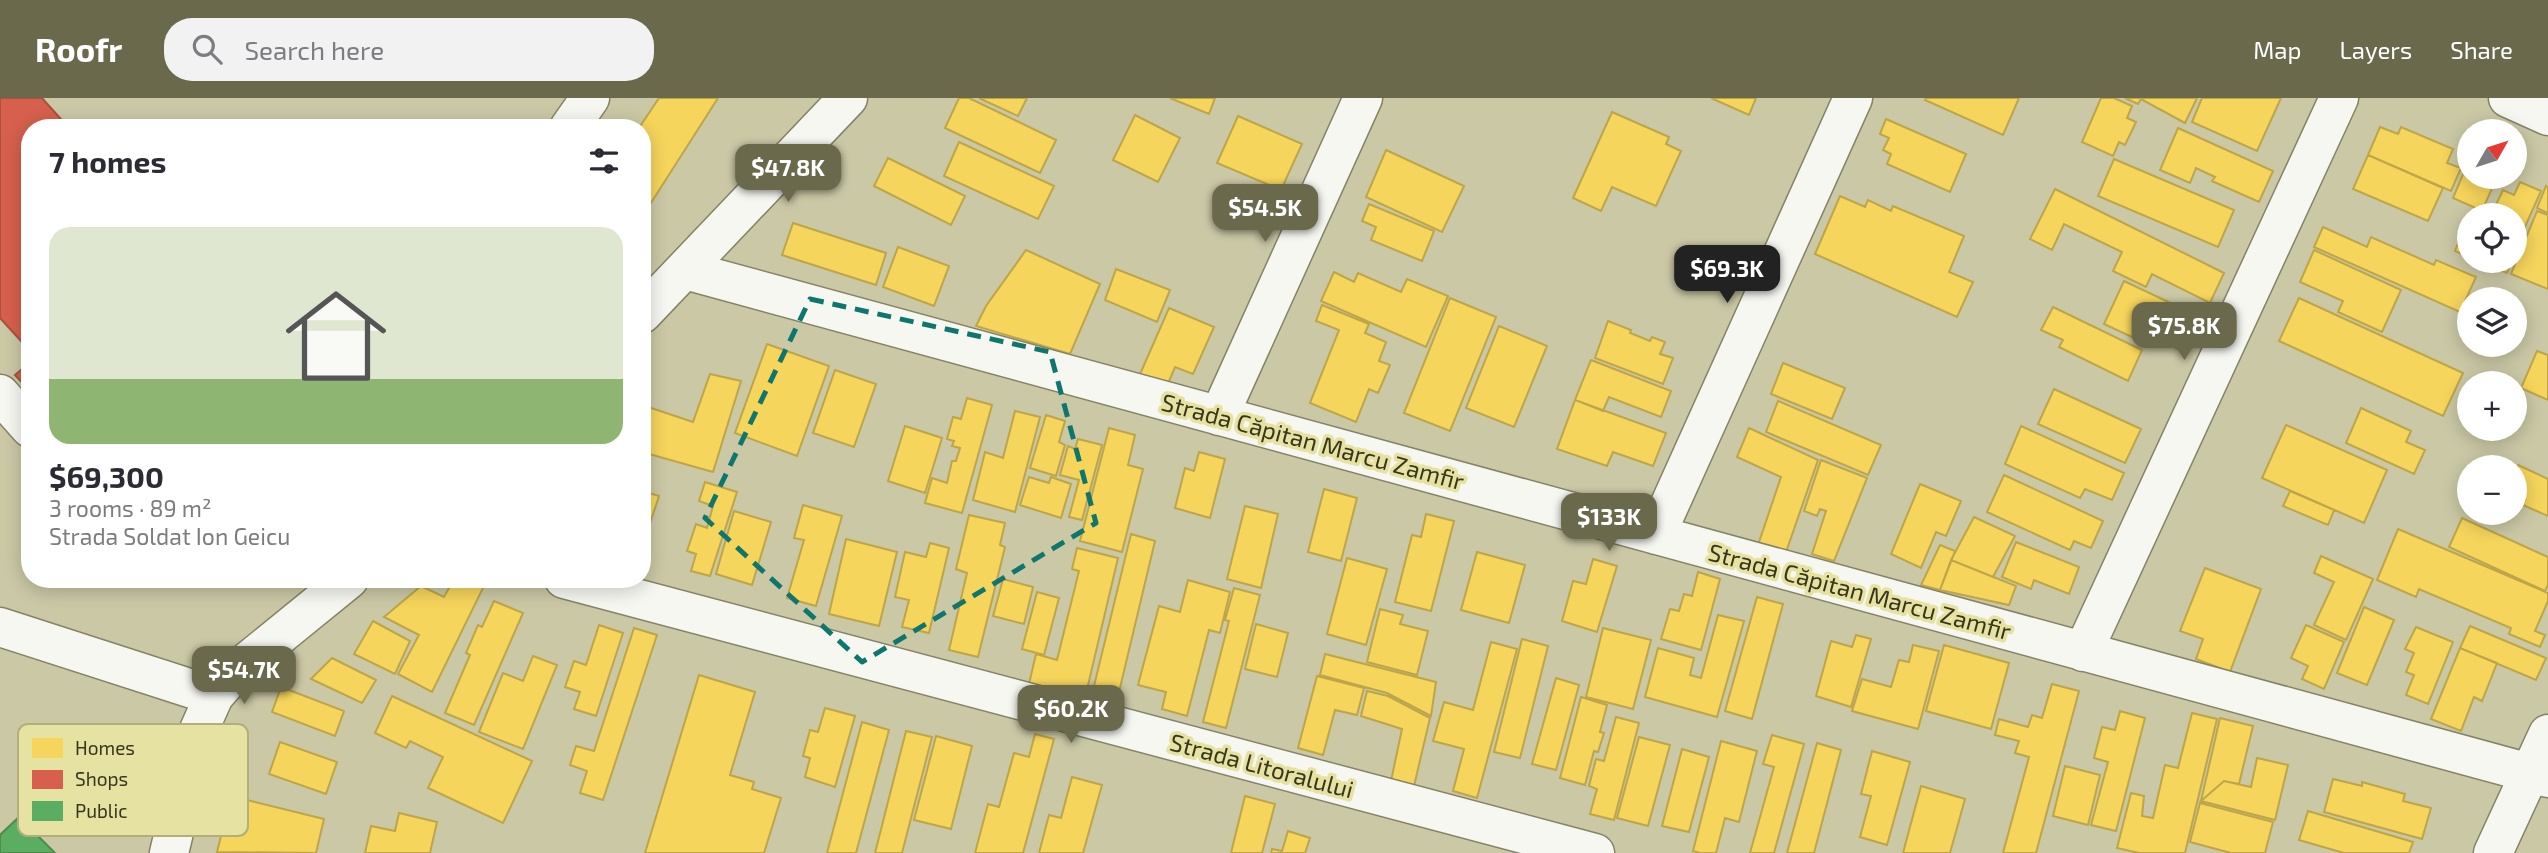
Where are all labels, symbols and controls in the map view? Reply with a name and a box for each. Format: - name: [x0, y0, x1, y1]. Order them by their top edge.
- search box: [164, 18, 654, 81]
- text: Roofr: [35, 29, 122, 69]
- icon: search: [188, 30, 226, 68]
- text: Search here: [244, 34, 384, 65]
- text: Map: [2253, 35, 2301, 64]
- text: Layers: [2339, 35, 2412, 64]
- text: Share: [2450, 35, 2513, 64]
- north arrow: [2457, 119, 2527, 189]
- map controls: [2457, 119, 2527, 525]
- icon: filters: [585, 142, 623, 180]
- text: 7 homes: [49, 143, 166, 179]
- pin: $47.8K: [731, 144, 845, 204]
- text: $47.8K: [751, 153, 825, 181]
- pin: $54.5K: [1208, 184, 1322, 244]
- text: $54.5K: [1228, 193, 1302, 221]
- button: locate: [2457, 203, 2527, 273]
- pin: $69.3K: [1670, 246, 1784, 305]
- text: $69.3K: [1690, 254, 1764, 282]
- icon: home: [273, 273, 399, 399]
- button: layers: [2457, 287, 2527, 357]
- pin: $75.8K: [2127, 302, 2241, 362]
- text: $75.8K: [2148, 311, 2220, 339]
- button: +: [2457, 371, 2527, 441]
- street label: Strada Căpitan Marcu Zamfir: [1158, 387, 1468, 495]
- button: −: [2457, 455, 2527, 525]
- text: $69,300: [49, 458, 164, 494]
- text: 3 rooms · 89 m²: [49, 494, 211, 522]
- pin: $133K: [1560, 494, 1658, 553]
- text: $133K: [1577, 502, 1641, 530]
- text: Strada Soldat Ion Geicu: [49, 522, 290, 550]
- street label: Strada Căpitan Marcu Zamfir: [1705, 537, 2015, 645]
- pin: $54.7K: [187, 646, 301, 706]
- text: $54.7K: [208, 655, 280, 683]
- pin: $60.2K: [1014, 686, 1128, 745]
- text: $60.2K: [1034, 694, 1108, 722]
- legend: [18, 724, 248, 836]
- street label: Strada Litoralului: [1167, 727, 1357, 803]
- text: Homes: [75, 736, 135, 759]
- text: Shops: [75, 767, 128, 790]
- text: Public: [75, 799, 128, 822]

